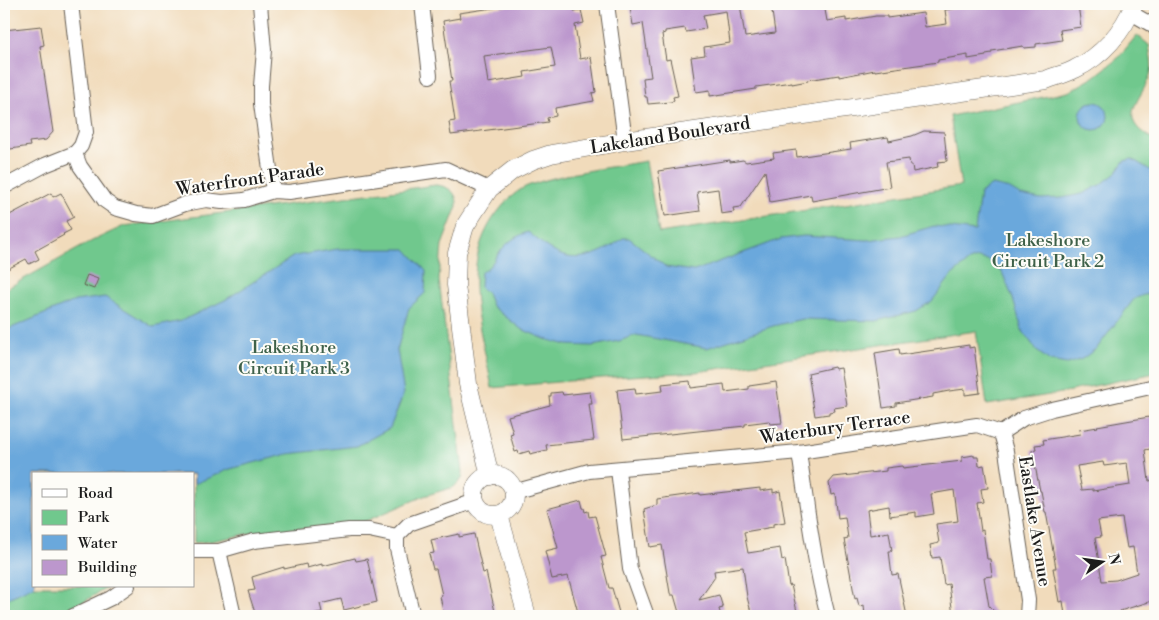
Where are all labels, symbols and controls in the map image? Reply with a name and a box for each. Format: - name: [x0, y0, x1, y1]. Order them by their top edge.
- street label: Lakeland Boulevard: [588, 111, 752, 160]
- street label: Waterfront Parade: [173, 158, 326, 201]
- park label: Lakeshore Circuit Park 2: [992, 229, 1104, 273]
- park label: Lakeshore Circuit Park 3: [238, 336, 350, 380]
- street label: Waterbury Terrace: [757, 406, 912, 450]
- street label: Eastlake Avenue: [1013, 454, 1056, 588]
- legend: [32, 472, 195, 588]
- text: Road: [78, 484, 113, 503]
- text: Park: [78, 508, 110, 527]
- text: Water: [77, 534, 118, 553]
- north arrow: [1076, 538, 1126, 588]
- text: N: [1104, 552, 1124, 567]
- text: Building: [77, 558, 137, 577]

